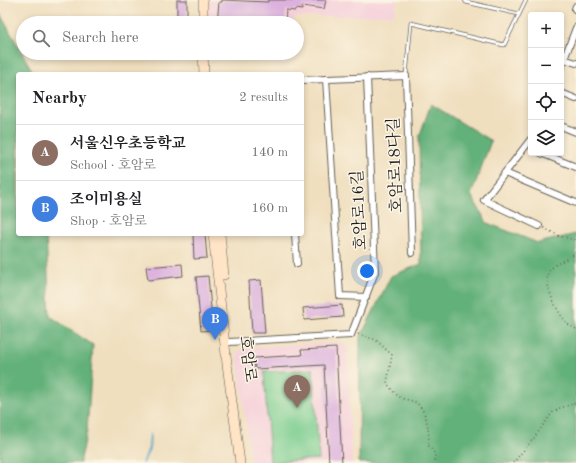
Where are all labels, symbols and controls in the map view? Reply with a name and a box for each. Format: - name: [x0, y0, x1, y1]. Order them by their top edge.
- map controls: [528, 12, 564, 156]
- button: +: [528, 12, 564, 48]
- search box: [16, 16, 304, 60]
- icon: search: [30, 27, 52, 49]
- text: Search here: [62, 31, 139, 46]
- button: −: [528, 48, 564, 84]
- button: locate: [528, 84, 564, 120]
- text: Nearby: [32, 90, 87, 107]
- text: 2 results: [239, 91, 288, 104]
- street label: 호암로18다길: [384, 117, 406, 213]
- button: layers: [528, 120, 564, 156]
- text: 서울신우초등학교: [70, 137, 186, 152]
- text: A: [40, 146, 50, 159]
- text: 140 m: [251, 146, 288, 159]
- text: School · 호암로: [70, 159, 156, 172]
- street label: 호암로16길: [348, 169, 370, 251]
- text: 조이미용실: [70, 193, 142, 208]
- text: B: [40, 202, 50, 215]
- text: 160 m: [251, 202, 288, 215]
- text: Shop · 호암로: [70, 215, 147, 228]
- your location: [357, 261, 377, 281]
- pin: B: [202, 307, 228, 340]
- street label: 호암로: [236, 335, 260, 384]
- pin: A: [284, 375, 310, 408]

